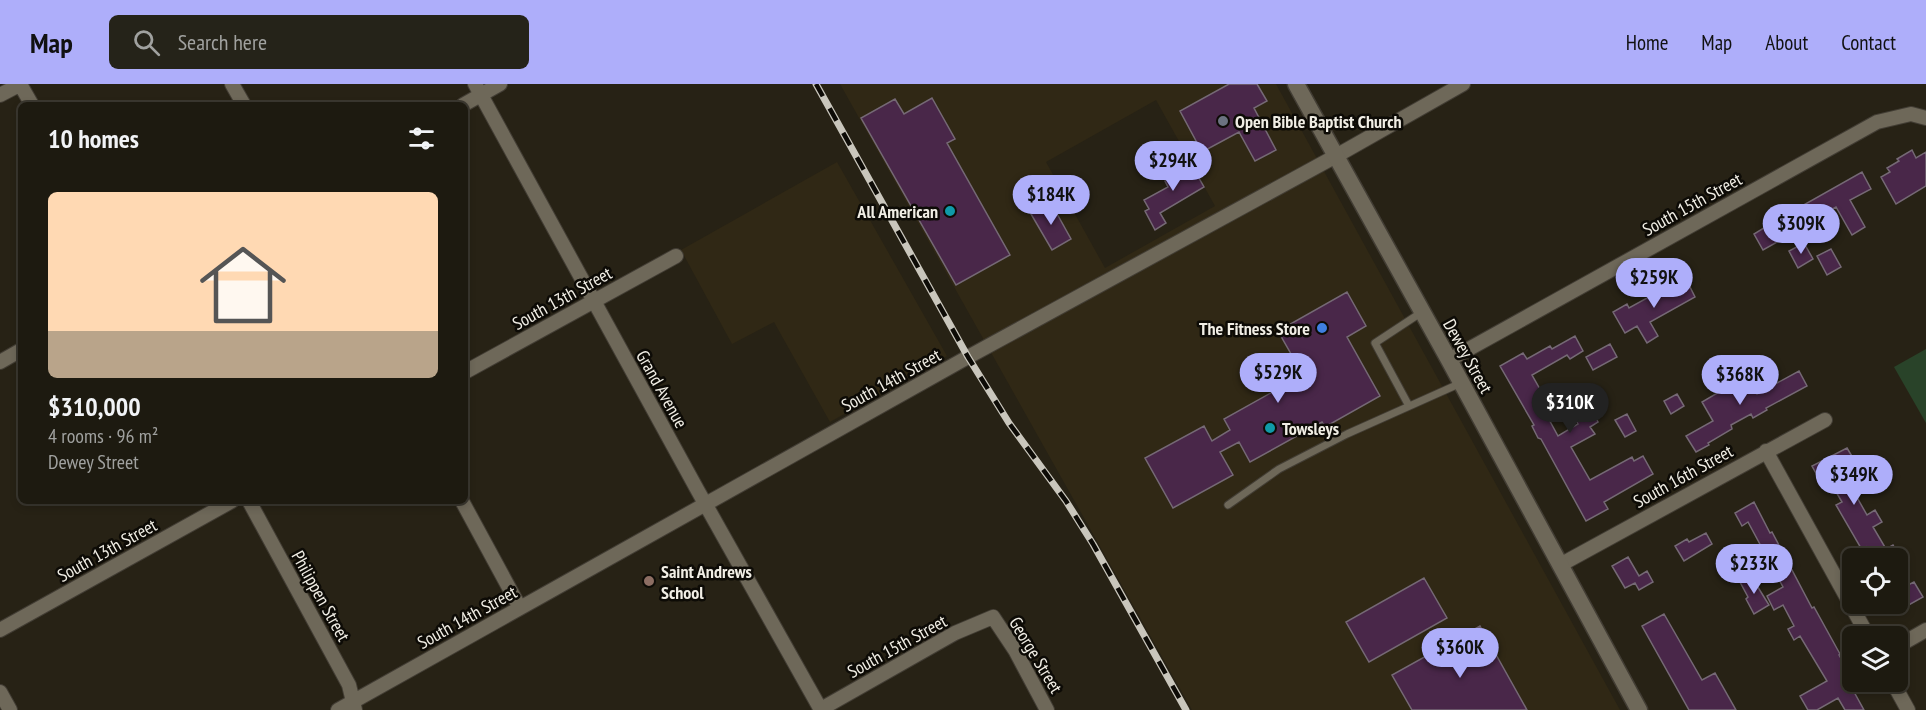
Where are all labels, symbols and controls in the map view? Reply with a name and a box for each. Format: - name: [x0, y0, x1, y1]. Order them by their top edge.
- search box: [109, 15, 529, 69]
- text: Map: [30, 24, 73, 61]
- icon: search: [130, 26, 163, 59]
- text: Search here: [178, 28, 267, 56]
- text: Home: [1626, 29, 1668, 56]
- text: Map: [1701, 29, 1732, 56]
- text: About: [1765, 29, 1808, 56]
- text: Contact: [1841, 29, 1896, 56]
- place label: Open Bible Baptist Church: [1235, 110, 1402, 133]
- marker: Open Bible Baptist Church: [1216, 114, 1230, 128]
- text: 10 homes: [48, 122, 139, 155]
- icon: filters: [405, 122, 438, 155]
- pin: $294K: [1131, 141, 1215, 192]
- text: $294K: [1149, 147, 1197, 173]
- street label: South 15th Street: [1638, 167, 1746, 241]
- pin: $184K: [1009, 175, 1093, 226]
- text: $184K: [1027, 181, 1075, 207]
- place label: All American: [856, 200, 938, 223]
- marker: All American: [943, 204, 957, 218]
- pin: $309K: [1759, 204, 1843, 255]
- text: $309K: [1777, 210, 1825, 236]
- icon: home: [189, 231, 297, 339]
- pin: $259K: [1612, 258, 1696, 309]
- street label: South 13th Street: [508, 261, 616, 335]
- text: $259K: [1630, 264, 1678, 290]
- street label: Dewey Street: [1438, 315, 1498, 397]
- place label: The Fitness Store: [1199, 317, 1310, 340]
- marker: The Fitness Store: [1315, 321, 1329, 335]
- street label: South 14th Street: [837, 343, 945, 417]
- street label: Grand Avenue: [631, 346, 693, 432]
- pin: $529K: [1236, 353, 1320, 404]
- pin: $368K: [1698, 355, 1782, 406]
- text: $529K: [1254, 359, 1302, 385]
- text: $368K: [1716, 361, 1764, 387]
- pin: $310K: [1528, 383, 1612, 434]
- text: $310K: [1546, 389, 1594, 415]
- text: $310,000: [48, 390, 141, 423]
- place label: Towsleys: [1282, 417, 1339, 440]
- marker: Towsleys: [1263, 421, 1277, 435]
- text: 4 rooms · 96 m²: [48, 423, 158, 449]
- street label: South 16th Street: [1629, 439, 1737, 513]
- text: Dewey Street: [48, 449, 139, 475]
- pin: $349K: [1812, 455, 1896, 506]
- text: $349K: [1830, 461, 1878, 487]
- street label: South 13th Street: [53, 513, 161, 587]
- pin: $233K: [1712, 544, 1796, 595]
- street label: Philippen Street: [287, 547, 355, 645]
- map controls: [1842, 548, 1908, 692]
- button: locate: [1842, 548, 1908, 614]
- text: $233K: [1730, 550, 1778, 576]
- place label: Saint Andrews School: [661, 560, 752, 604]
- marker: Saint Andrews School: [642, 574, 656, 588]
- street label: South 14th Street: [413, 580, 521, 654]
- street label: South 15th Street: [843, 609, 951, 683]
- street label: George Street: [1004, 613, 1068, 697]
- button: layers: [1842, 626, 1908, 692]
- pin: $360K: [1418, 628, 1502, 679]
- text: $360K: [1436, 634, 1484, 660]

